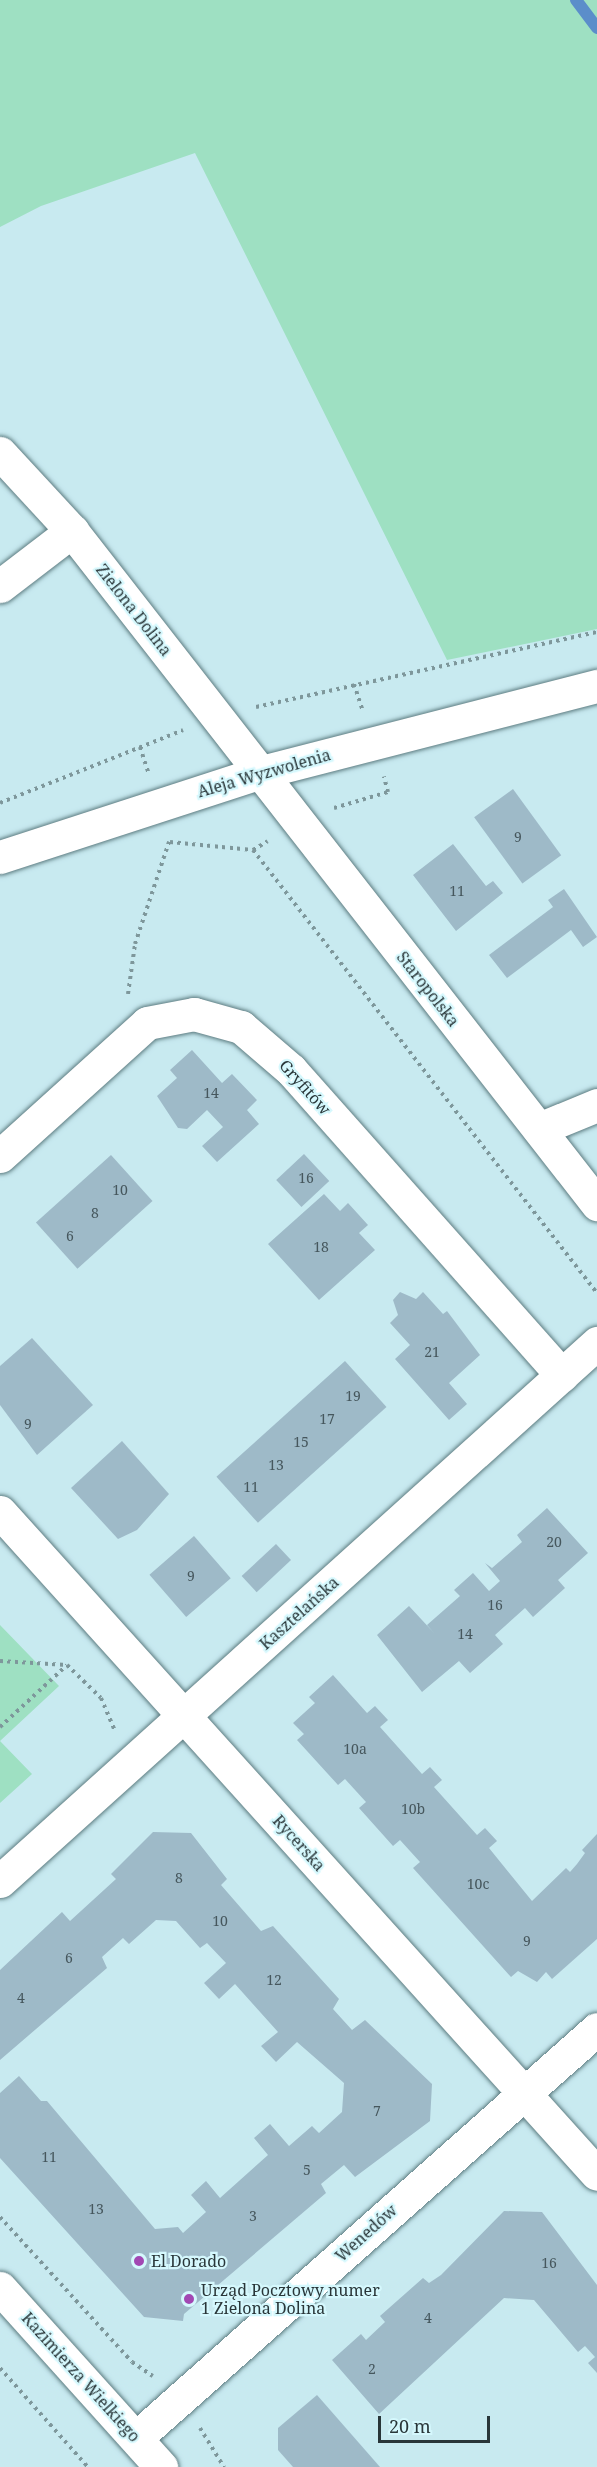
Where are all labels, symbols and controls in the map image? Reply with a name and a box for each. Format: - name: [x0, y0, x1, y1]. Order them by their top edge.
- street label: Zielona Dolina: [92, 560, 176, 660]
- street label: Aleja Wyzwolenia: [195, 745, 333, 801]
- house number: 9: [514, 829, 522, 845]
- house number: 11: [449, 883, 465, 899]
- street label: Staropolska: [393, 948, 463, 1030]
- street label: Gryfitów: [275, 1056, 335, 1118]
- house number: 14: [203, 1085, 219, 1101]
- house number: 16: [298, 1170, 314, 1186]
- house number: 10: [112, 1182, 128, 1198]
- house number: 8: [91, 1205, 99, 1221]
- house number: 6: [66, 1228, 74, 1244]
- house number: 18: [313, 1239, 329, 1255]
- house number: 21: [424, 1344, 440, 1360]
- house number: 19: [345, 1388, 361, 1404]
- house number: 17: [319, 1411, 335, 1427]
- house number: 9: [24, 1416, 32, 1432]
- house number: 15: [293, 1434, 309, 1450]
- house number: 13: [268, 1457, 284, 1473]
- house number: 11: [243, 1479, 259, 1495]
- house number: 20: [546, 1534, 562, 1550]
- house number: 9: [187, 1568, 195, 1584]
- street label: Kasztelańska: [256, 1573, 342, 1653]
- house number: 16: [487, 1597, 503, 1613]
- house number: 14: [457, 1626, 473, 1642]
- house number: 10a: [343, 1741, 367, 1757]
- house number: 10b: [401, 1801, 425, 1817]
- street label: Rycerska: [269, 1811, 329, 1875]
- house number: 8: [175, 1870, 183, 1886]
- house number: 10c: [467, 1876, 489, 1892]
- house number: 10: [212, 1913, 228, 1929]
- house number: 9: [523, 1933, 531, 1949]
- house number: 6: [65, 1950, 73, 1966]
- house number: 12: [266, 1972, 282, 1988]
- house number: 4: [17, 1990, 25, 2006]
- house number: 7: [373, 2103, 381, 2119]
- house number: 11: [41, 2149, 57, 2165]
- house number: 5: [303, 2162, 311, 2178]
- street label: Wenedów: [331, 2200, 401, 2266]
- house number: 13: [88, 2201, 104, 2217]
- house number: 3: [249, 2208, 257, 2224]
- place label: El Dorado: [151, 2251, 226, 2271]
- marker: El Dorado: [132, 2254, 146, 2268]
- house number: 16: [541, 2255, 557, 2271]
- place label: Urząd Pocztowy numer 1 Zielona Dolina: [201, 2280, 380, 2318]
- marker: Urząd Pocztowy numer 1 Zielona Dolina: [182, 2292, 196, 2306]
- street label: Kazimierza Wielkiego: [18, 2308, 144, 2446]
- house number: 4: [424, 2310, 432, 2326]
- house number: 2: [368, 2361, 376, 2377]
- scale bar: [381, 2404, 494, 2442]
- text: 20 m: [389, 2414, 431, 2438]

